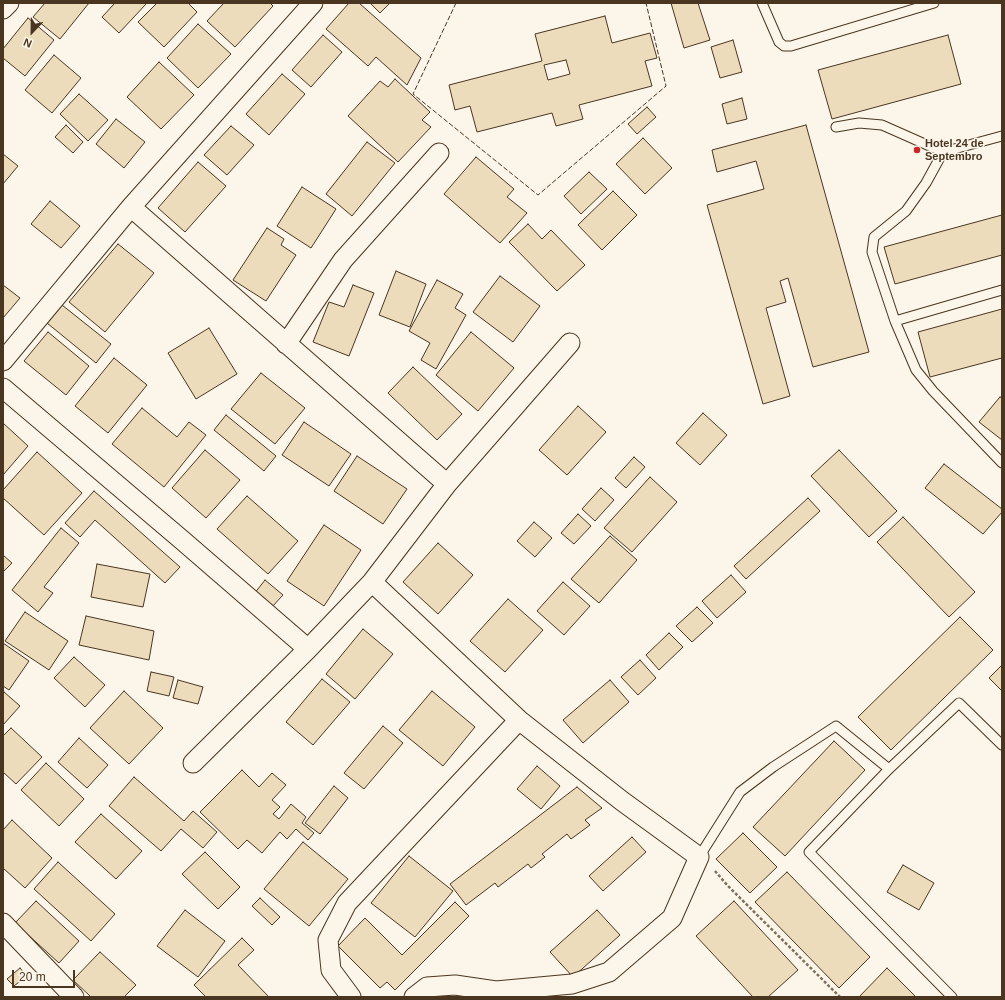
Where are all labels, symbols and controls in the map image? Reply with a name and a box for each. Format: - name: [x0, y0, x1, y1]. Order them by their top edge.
- north arrow: [12, 12, 52, 52]
- text: N: [22, 36, 33, 50]
- place label: Hotel 24 de Septembro: [925, 137, 984, 163]
- marker: Hotel 24 de Septembro: [912, 145, 922, 155]
- scale bar: [14, 962, 77, 988]
- text: 20 m: [19, 970, 46, 984]

